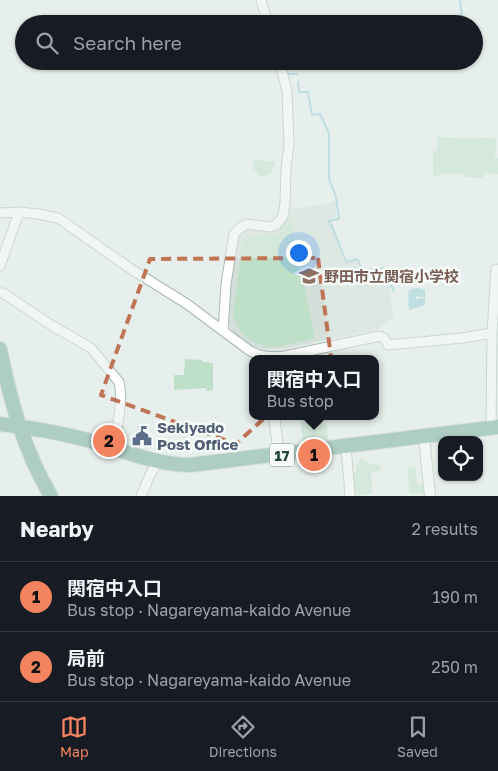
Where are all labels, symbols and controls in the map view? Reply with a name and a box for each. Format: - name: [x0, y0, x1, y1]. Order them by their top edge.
- search box: [15, 15, 483, 70]
- icon: search: [33, 29, 61, 57]
- text: Search here: [73, 31, 182, 54]
- your location: [286, 240, 312, 266]
- school or university icon: 野田市立関宿小学校: [298, 265, 320, 287]
- place label: 野田市立関宿小学校: [324, 267, 459, 285]
- popup: [249, 355, 379, 420]
- text: 関宿中入口: [266, 367, 362, 390]
- text: Bus stop: [266, 391, 334, 411]
- place label: Sekiyado Post Office: [157, 418, 239, 453]
- pin: 2: [93, 422, 125, 460]
- public building icon: Sekiyado Post Office: [131, 425, 153, 447]
- pin: 1: [298, 436, 330, 474]
- map controls: [438, 436, 483, 481]
- button: locate: [438, 436, 483, 481]
- road number: 17: [270, 444, 294, 466]
- text: Nearby: [20, 516, 94, 542]
- text: 2 results: [412, 519, 478, 539]
- text: 関宿中入口: [67, 576, 162, 599]
- text: 1: [32, 587, 40, 607]
- text: 190 m: [432, 587, 478, 607]
- text: Bus stop · Nagareyama-kaido Avenue: [67, 600, 351, 620]
- text: 局前: [67, 646, 105, 669]
- text: 2: [31, 657, 41, 677]
- text: 250 m: [431, 657, 478, 677]
- text: Bus stop · Nagareyama-kaido Avenue: [67, 670, 351, 690]
- tab: Map: [60, 713, 89, 760]
- tab: Directions: [209, 713, 277, 760]
- tab: Saved: [397, 713, 438, 760]

